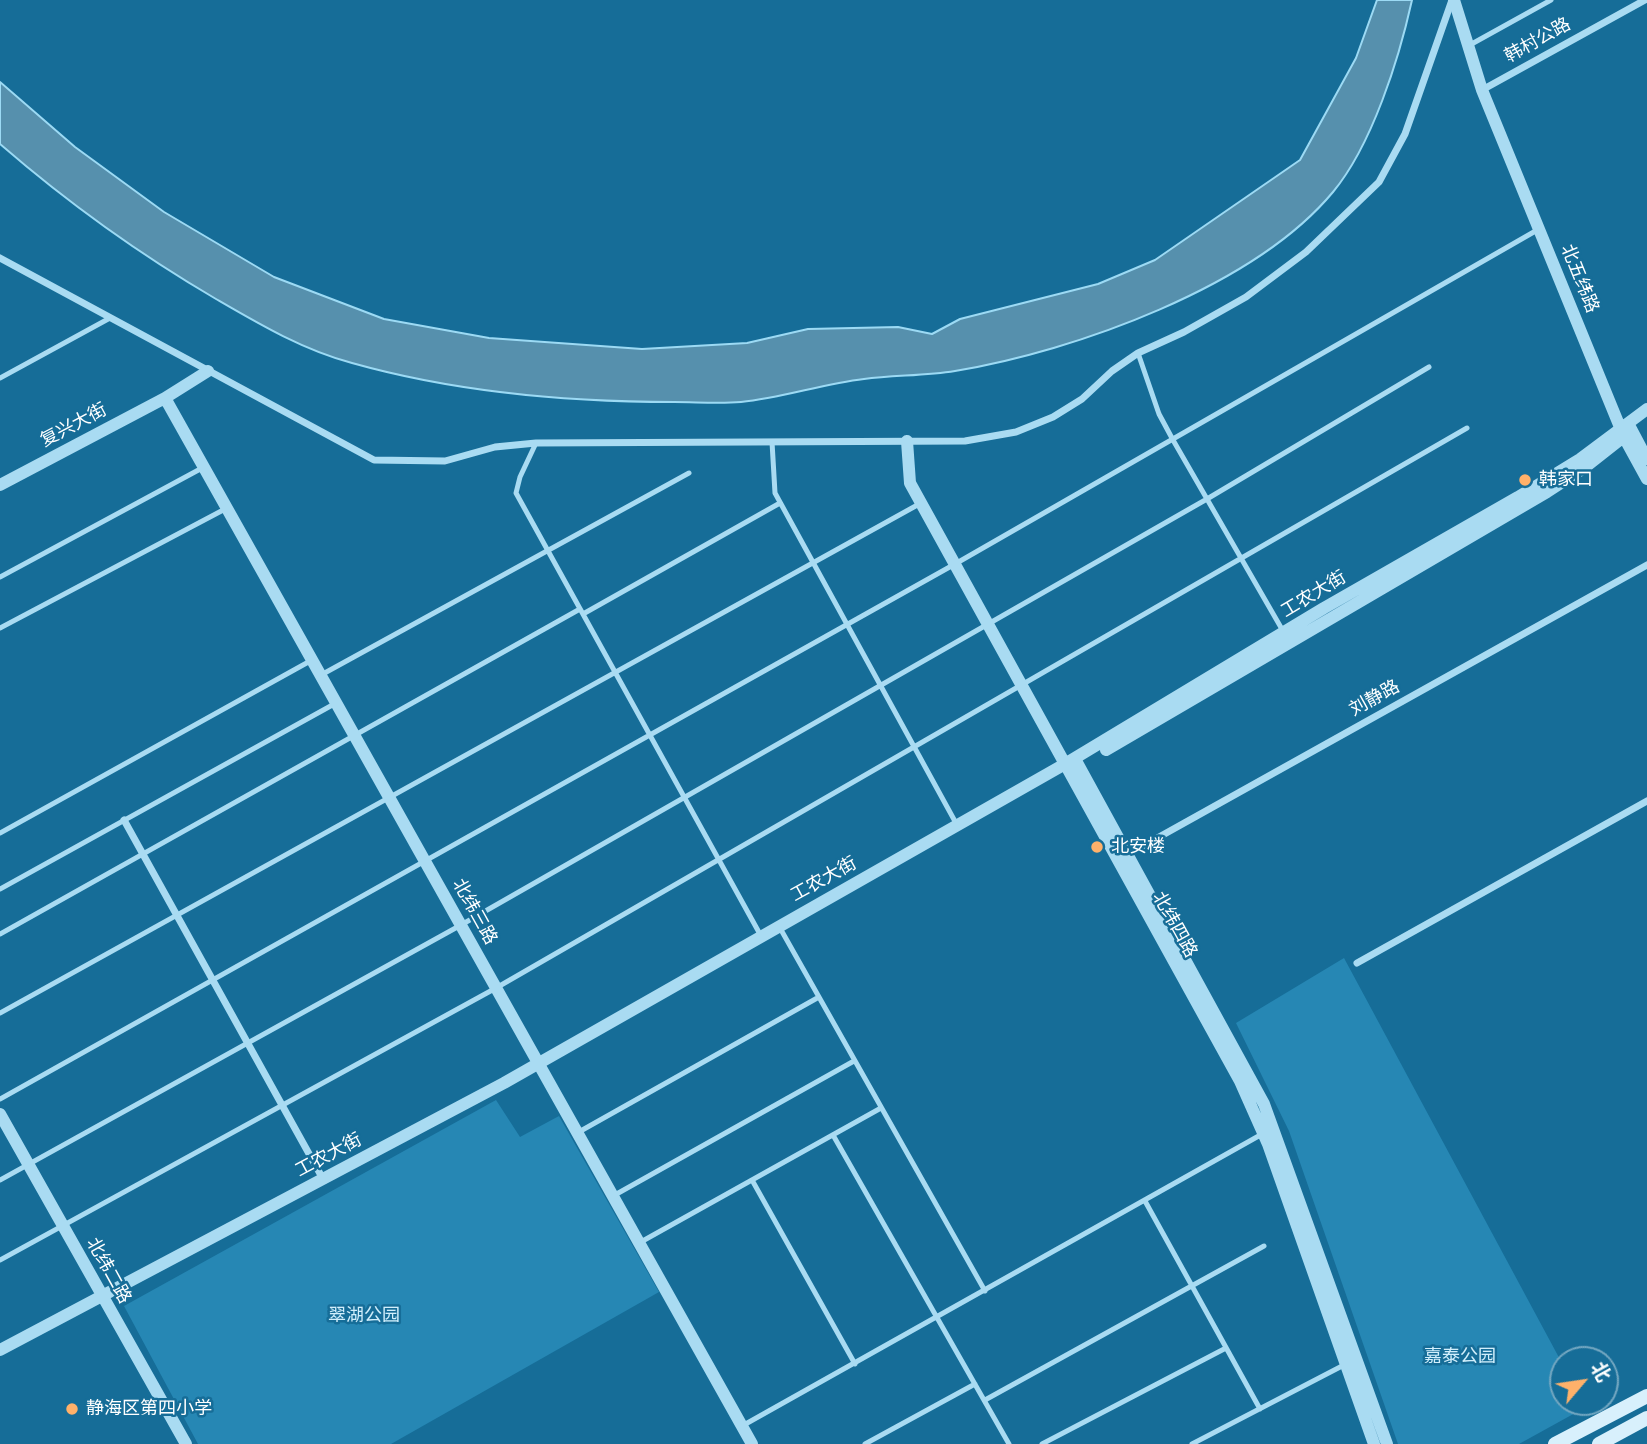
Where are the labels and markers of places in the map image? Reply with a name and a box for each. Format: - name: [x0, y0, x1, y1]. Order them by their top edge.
- place label: 韩家口: [1539, 469, 1593, 491]
- marker: 韩家口: [1517, 472, 1533, 488]
- place label: 北安楼: [1111, 836, 1165, 858]
- marker: 北安楼: [1089, 839, 1105, 855]
- place label: 静海区第四小学: [86, 1398, 212, 1420]
- marker: 静海区第四小学: [64, 1401, 80, 1417]

